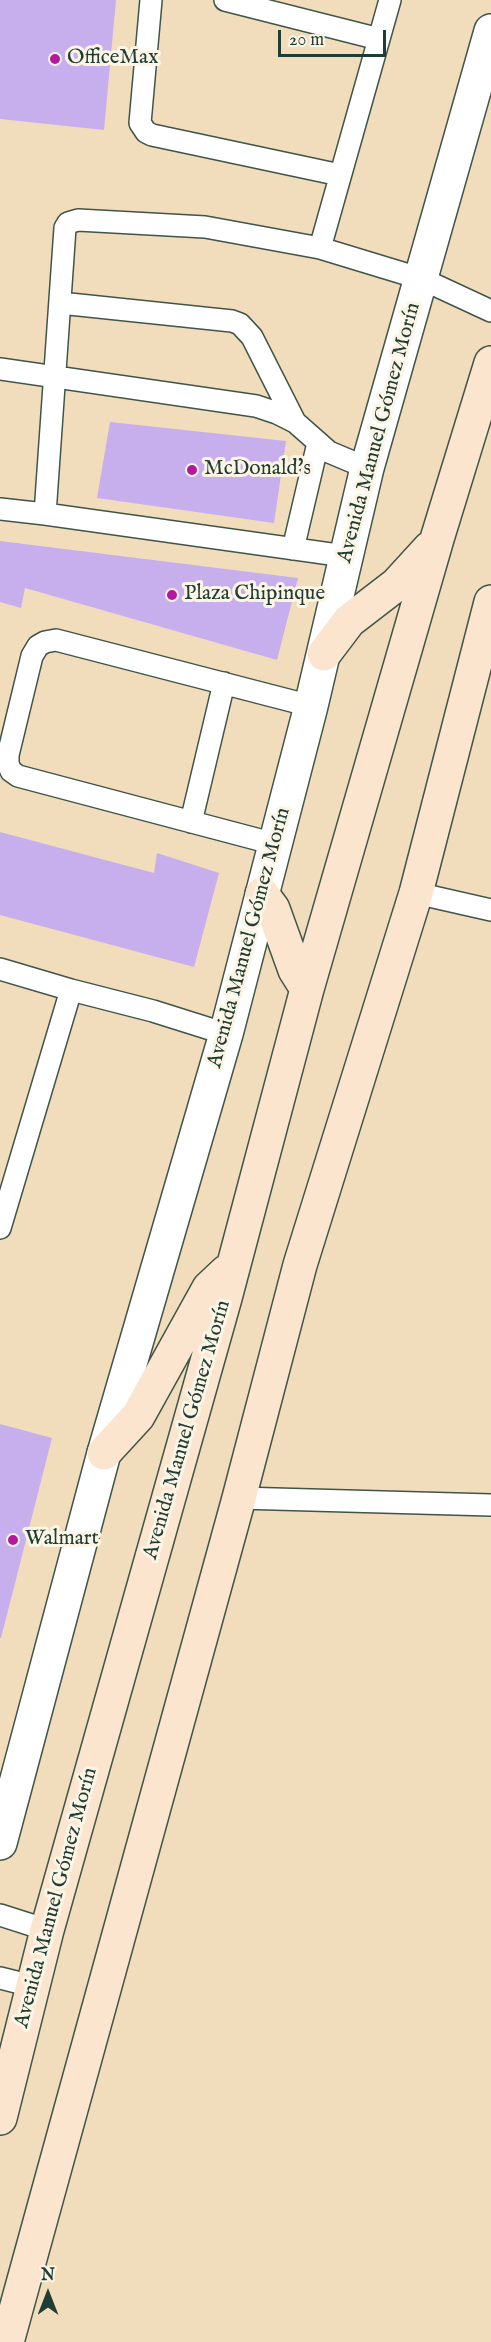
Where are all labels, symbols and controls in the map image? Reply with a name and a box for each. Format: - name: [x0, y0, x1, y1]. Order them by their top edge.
- scale bar: [281, 18, 389, 56]
- text: 20 m: [289, 29, 324, 52]
- place label: OfficeMax: [67, 46, 158, 72]
- marker: OfficeMax: [48, 52, 62, 66]
- street label: Avenida Manuel Gómez Morín: [333, 300, 427, 566]
- place label: McDonald's: [204, 457, 311, 483]
- marker: McDonald's: [185, 463, 199, 477]
- place label: Plaza Chipinque: [184, 582, 325, 608]
- marker: Plaza Chipinque: [165, 588, 179, 602]
- street label: Avenida Manuel Gómez Morín: [203, 805, 297, 1071]
- street label: Avenida Manuel Gómez Morín: [139, 1298, 237, 1562]
- place label: Walmart: [25, 1527, 99, 1553]
- marker: Walmart: [6, 1533, 20, 1547]
- street label: Avenida Manuel Gómez Morín: [10, 1765, 104, 2031]
- north arrow: [18, 2264, 78, 2324]
- text: N: [41, 2266, 55, 2286]

